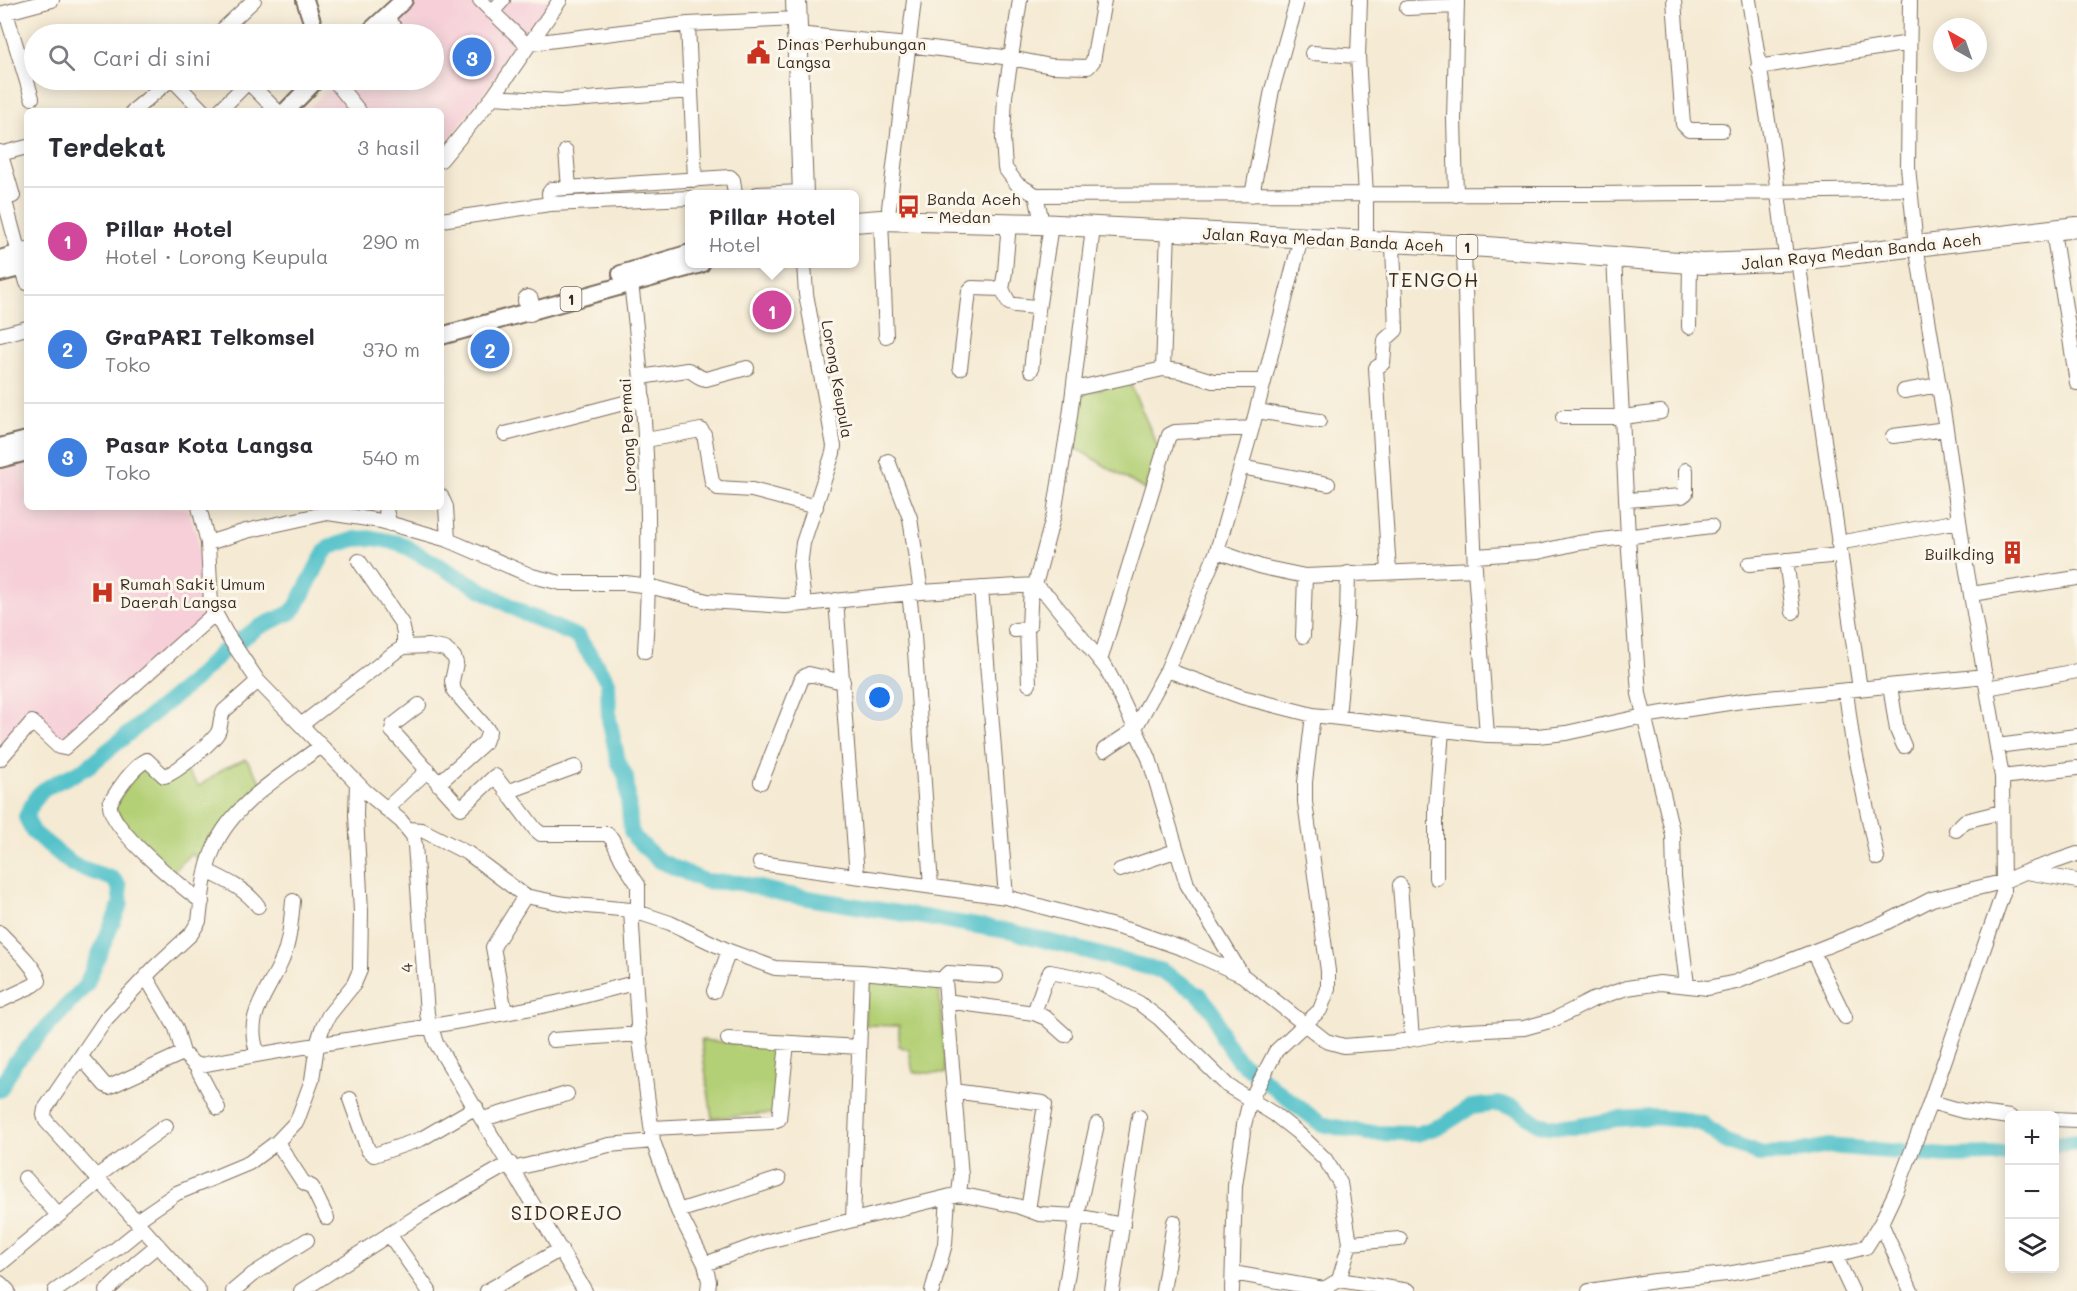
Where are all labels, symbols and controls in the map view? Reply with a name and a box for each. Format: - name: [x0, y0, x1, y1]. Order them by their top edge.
- north arrow: [1933, 18, 1987, 72]
- search box: [24, 24, 444, 90]
- place label: Dinas Perhubungan Langsa: [777, 33, 926, 72]
- pin: 3: [452, 34, 492, 80]
- public building icon: Dinas Perhubungan Langsa: [746, 39, 772, 65]
- icon: search: [45, 41, 78, 74]
- text: Cari di sini: [93, 43, 211, 72]
- text: Terdekat: [48, 130, 166, 164]
- text: 3 hasil: [357, 134, 420, 160]
- place label: Banda Aceh - Medan: [927, 188, 1020, 227]
- popup: [685, 190, 859, 268]
- bus stop icon: Banda Aceh - Medan: [896, 194, 922, 220]
- text: Pillar Hotel: [708, 202, 836, 231]
- text: Pillar Hotel: [105, 214, 232, 243]
- street label: Jalan Raya Medan Banda Aceh: [1202, 222, 1444, 256]
- text: 1: [63, 228, 72, 254]
- text: 290 m: [362, 228, 420, 254]
- street label: Jalan Raya Medan Banda Aceh: [1740, 228, 1982, 274]
- text: Hotel: [708, 231, 761, 257]
- road number: 1: [1456, 235, 1478, 259]
- text: Hotel · Lorong Keupula: [105, 243, 328, 269]
- district label: TENGOH: [1388, 266, 1480, 292]
- road number: 1: [560, 287, 582, 311]
- pin: 1: [752, 288, 792, 332]
- street label: Lorong Keupula: [817, 318, 859, 440]
- text: GraPARI Telkomsel: [105, 322, 315, 351]
- pin: 2: [470, 326, 510, 372]
- text: 2: [62, 336, 73, 362]
- text: 370 m: [362, 336, 420, 362]
- text: Toko: [105, 351, 150, 377]
- street label: Lorong Permai: [614, 378, 640, 492]
- text: Pasar Kota Langsa: [105, 430, 313, 459]
- text: 3: [62, 444, 74, 470]
- text: 540 m: [362, 444, 420, 470]
- text: Toko: [105, 459, 150, 485]
- building icon: Builkding: [1999, 540, 2025, 566]
- place label: Builkding: [1925, 543, 1994, 564]
- place label: Rumah Sakit Umum Daerah Langsa: [120, 573, 265, 612]
- hospital icon: Rumah Sakit Umum Daerah Langsa: [89, 579, 115, 605]
- your location: [865, 683, 894, 712]
- street label: 4: [395, 962, 417, 974]
- map controls: [2005, 1111, 2059, 1273]
- button: +: [2005, 1111, 2059, 1165]
- button: −: [2005, 1165, 2059, 1219]
- district label: SIDOREJO: [511, 1199, 623, 1225]
- button: layers: [2005, 1219, 2059, 1273]

